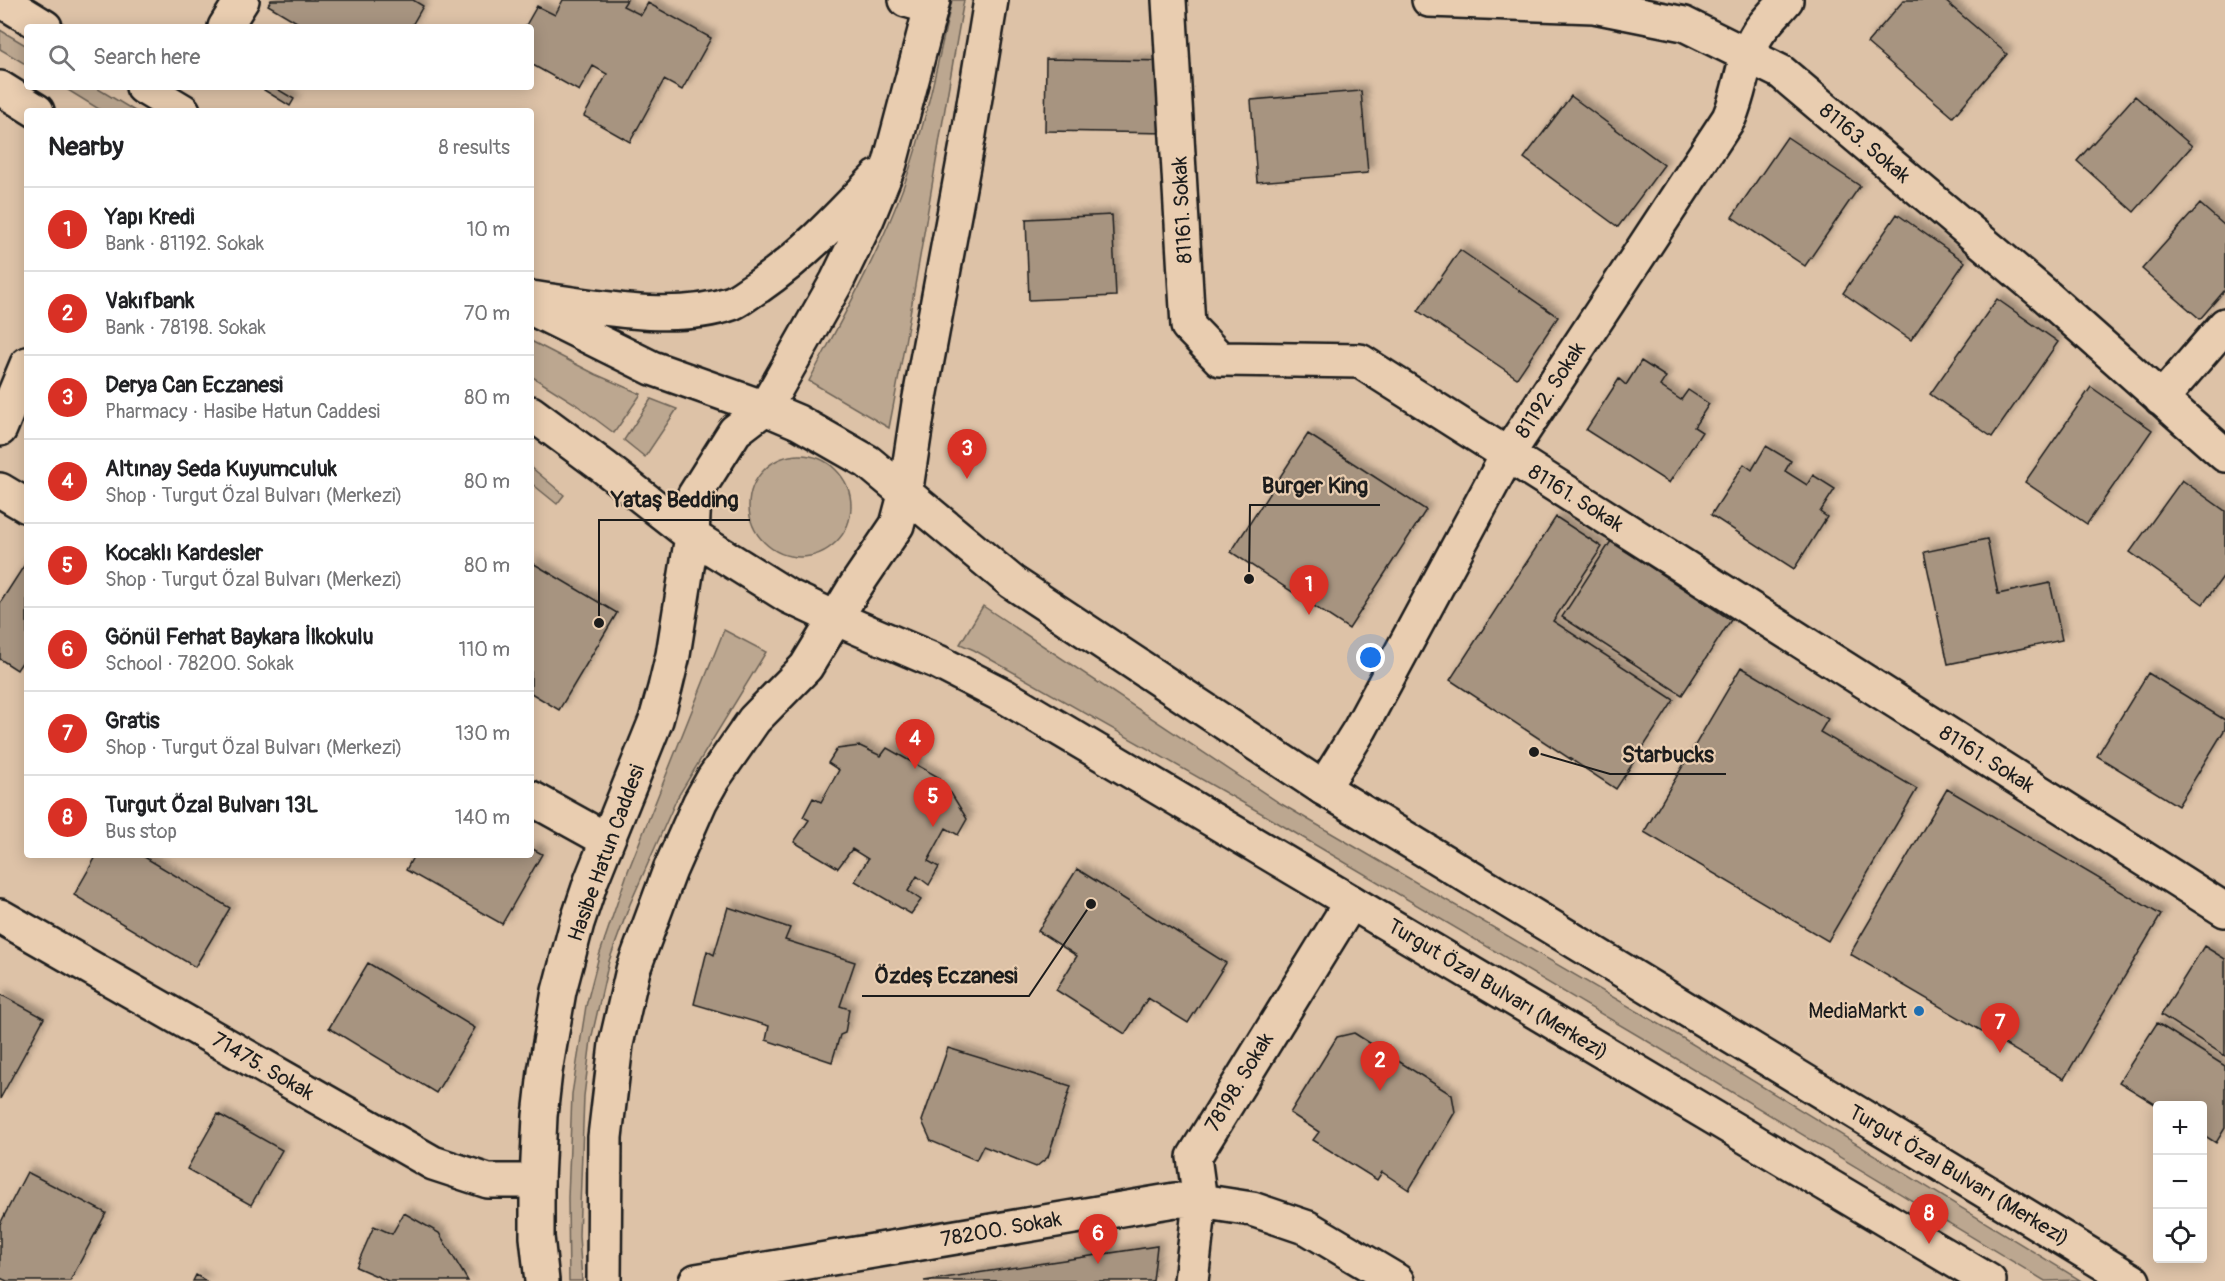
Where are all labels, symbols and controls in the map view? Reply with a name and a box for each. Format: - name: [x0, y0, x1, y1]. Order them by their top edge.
- search box: [24, 24, 534, 90]
- icon: search: [45, 41, 78, 74]
- text: Search here: [93, 43, 200, 71]
- street label: 81163. Sokak: [1814, 97, 1916, 190]
- text: Nearby: [48, 131, 124, 163]
- text: 8 results: [439, 135, 510, 160]
- street label: 81161. Sokak: [1166, 155, 1199, 264]
- text: Yapı Kredi: [105, 203, 194, 231]
- text: 1: [64, 217, 71, 242]
- text: 10 m: [466, 217, 510, 242]
- text: Bank · 81192. Sokak: [105, 231, 264, 256]
- text: Vakıfbank: [105, 287, 194, 315]
- text: 2: [62, 301, 73, 326]
- text: 70 m: [464, 301, 510, 326]
- text: Bank · 78198. Sokak: [105, 315, 266, 340]
- street label: 81192. Sokak: [1509, 337, 1592, 444]
- text: Derya Can Eczanesi: [105, 371, 283, 399]
- text: 3: [62, 385, 73, 410]
- text: 80 m: [464, 385, 510, 410]
- text: Pharmacy · Hasibe Hatun Caddesi: [105, 399, 380, 424]
- pin: 3: [948, 430, 986, 479]
- text: Altınay Seda Kuyumculuk: [105, 455, 337, 483]
- street label: 81161. Sokak: [1523, 459, 1629, 538]
- callout: Burger King: [1250, 465, 1380, 505]
- text: 4: [62, 469, 73, 494]
- text: 80 m: [464, 469, 510, 494]
- text: Burger King: [1262, 472, 1368, 500]
- callout: Yataş Bedding: [599, 480, 750, 520]
- text: Shop · Turgut Özal Bulvarı (Merkezi): [105, 483, 402, 508]
- text: Yataş Bedding: [610, 486, 739, 514]
- text: Kocaklı Kardesler: [105, 539, 263, 567]
- text: 5: [62, 553, 73, 578]
- text: 80 m: [464, 553, 510, 578]
- pin: 1: [1290, 566, 1328, 615]
- text: Shop · Turgut Özal Bulvarı (Merkezi): [105, 567, 402, 592]
- text: Gönül Ferhat Baykara İlkokulu: [105, 623, 374, 651]
- text: 6: [62, 637, 73, 662]
- text: 110 m: [459, 637, 510, 662]
- your location: [1356, 643, 1385, 672]
- text: School · 78200. Sokak: [105, 651, 294, 676]
- text: Gratis: [105, 707, 160, 735]
- pin: 4: [896, 720, 934, 769]
- street label: 81161. Sokak: [1934, 720, 2040, 799]
- text: 7: [62, 721, 73, 746]
- text: 130 m: [455, 721, 510, 746]
- callout: Starbucks: [1610, 734, 1726, 774]
- text: Shop · Turgut Özal Bulvarı (Merkezi): [105, 735, 402, 760]
- text: Starbucks: [1622, 741, 1714, 769]
- street label: Hasibe Hatun Caddesi: [562, 761, 651, 945]
- pin: 5: [914, 778, 952, 827]
- text: Turgut Özal Bulvarı 13L: [105, 791, 319, 819]
- text: 8: [62, 805, 73, 830]
- text: 140 m: [455, 805, 510, 830]
- text: Bus stop: [105, 819, 177, 844]
- street label: Turgut Özal Bulvarı (Merkezi): [1382, 913, 1613, 1066]
- callout: Özdeş Eczanesi: [862, 956, 1029, 996]
- text: Özdeş Eczanesi: [874, 962, 1018, 990]
- place label: MediaMarkt: [1808, 998, 1908, 1025]
- marker: MediaMarkt: [1912, 1004, 1926, 1018]
- pin: 7: [1980, 1004, 2020, 1053]
- street label: 71475. Sokak: [207, 1026, 319, 1107]
- street label: 78198. Sokak: [1199, 1027, 1280, 1137]
- pin: 2: [1360, 1042, 1400, 1091]
- street label: Turgut Özal Bulvarı (Merkezi): [1843, 1099, 2074, 1252]
- map controls: [2153, 1101, 2207, 1263]
- button: +: [2153, 1101, 2207, 1155]
- button: −: [2153, 1155, 2207, 1209]
- pin: 8: [1910, 1194, 1948, 1244]
- street label: 78200. Sokak: [939, 1206, 1064, 1253]
- button: locate: [2153, 1209, 2207, 1263]
- pin: 6: [1078, 1214, 1118, 1264]

